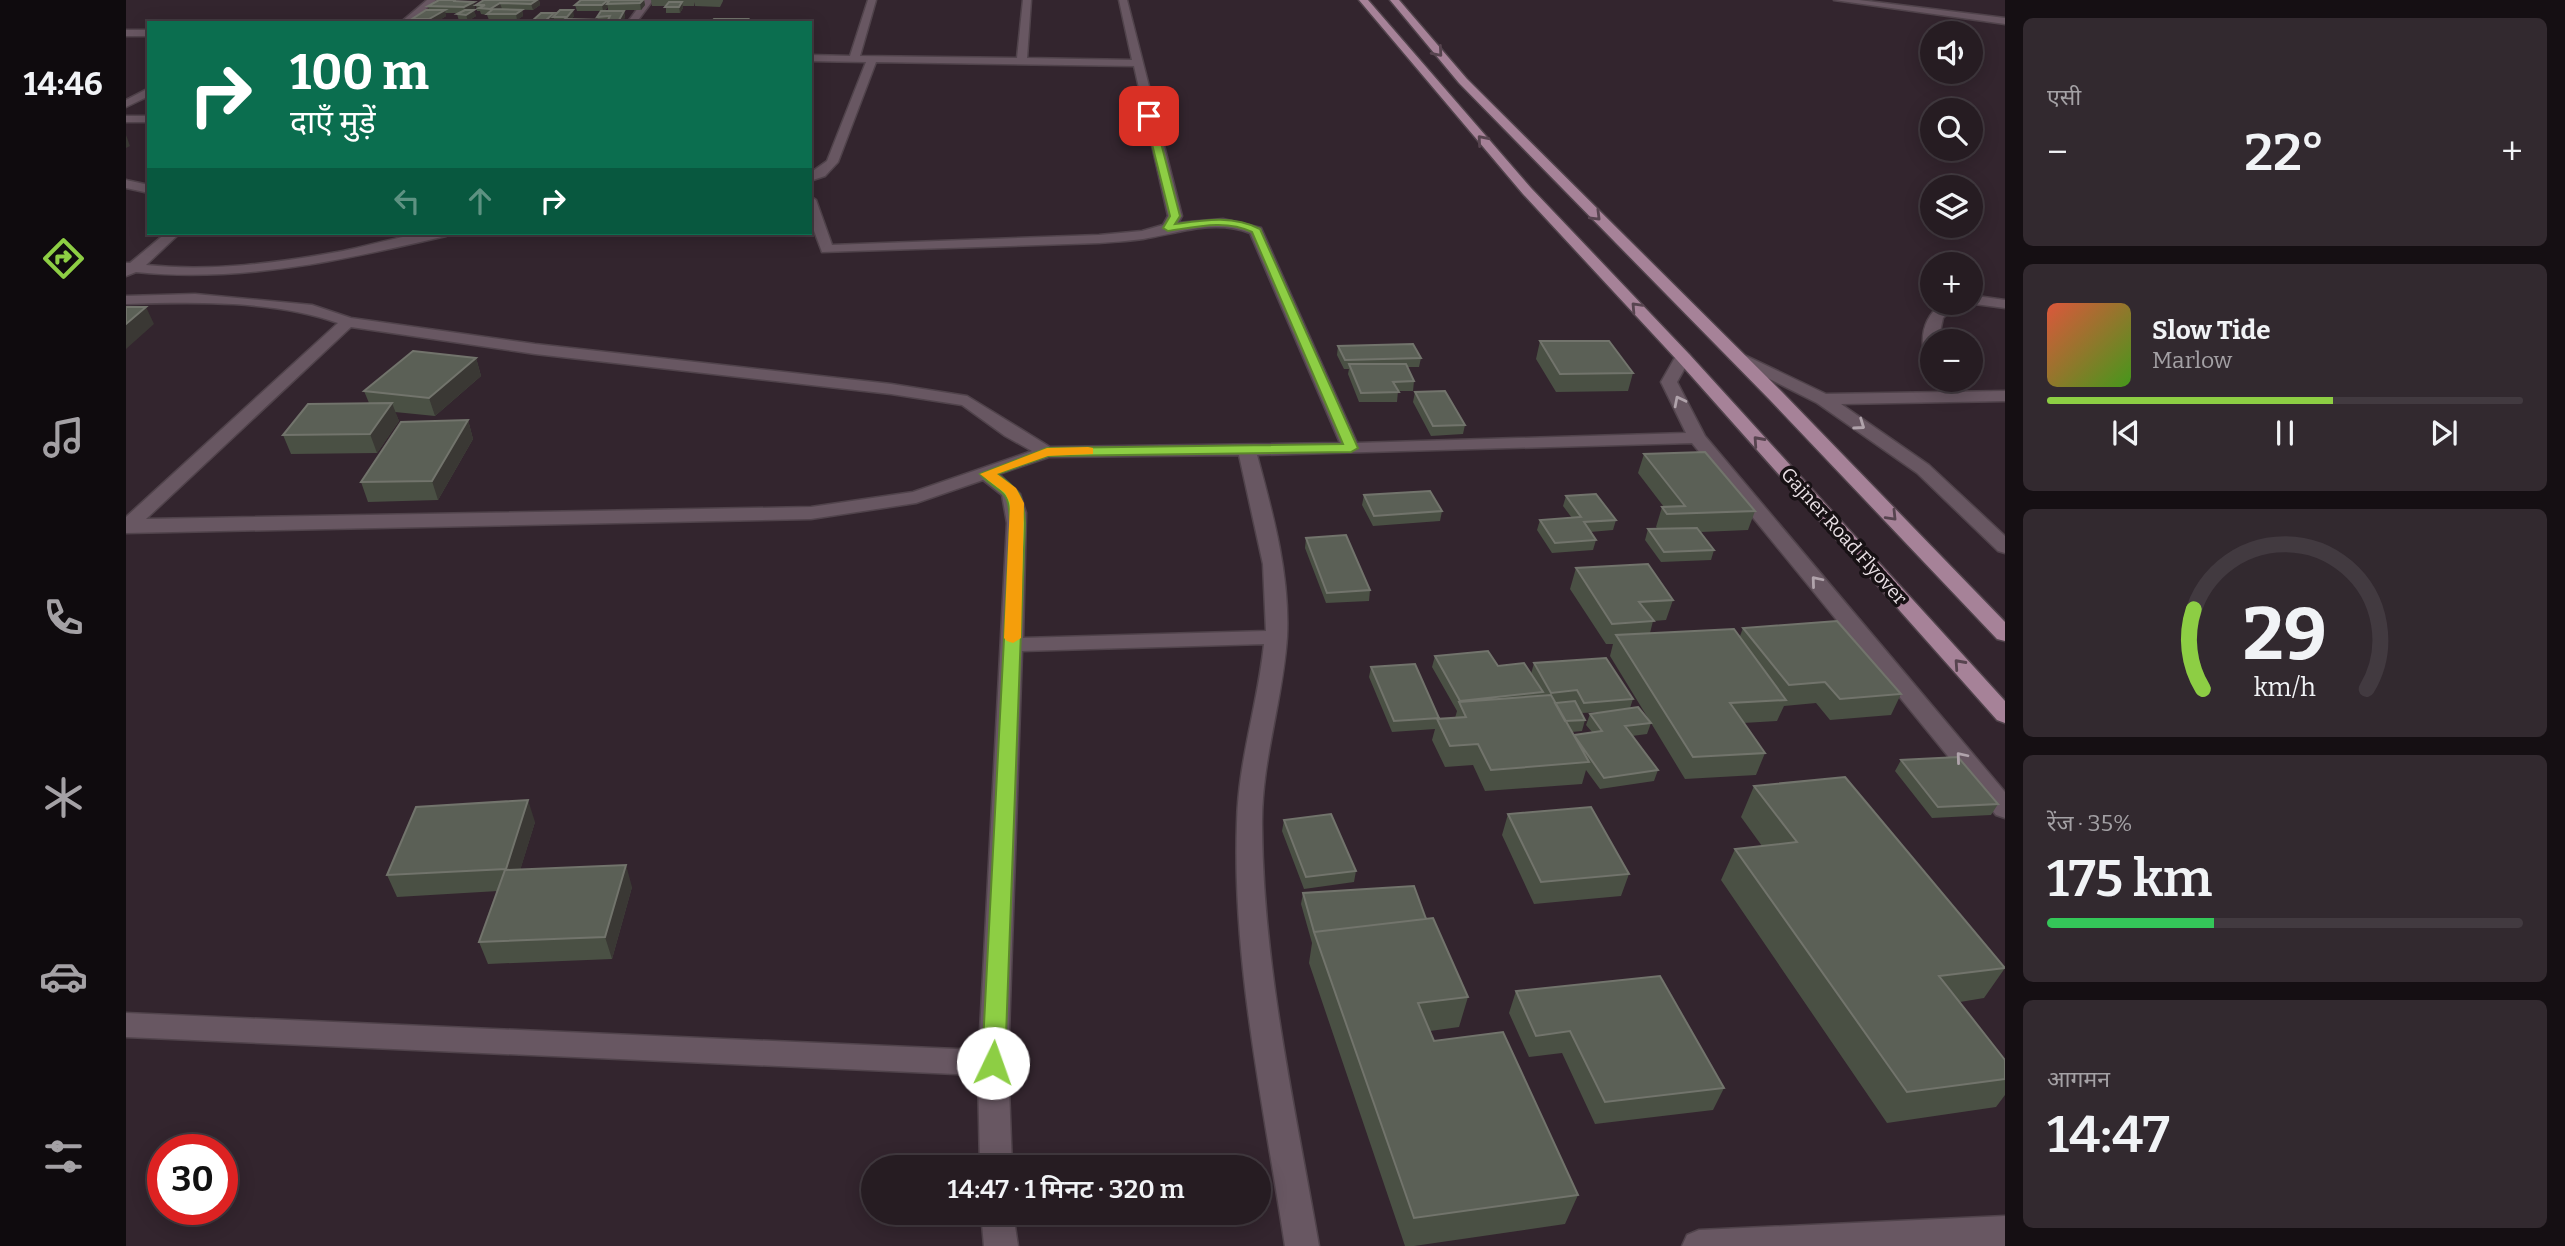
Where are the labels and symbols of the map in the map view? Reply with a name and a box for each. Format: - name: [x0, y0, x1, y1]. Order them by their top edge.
- one-way arrow: [1430, 44, 1442, 57]
- pin: [1119, 86, 1179, 146]
- one-way arrow: [1478, 135, 1490, 148]
- one-way arrow: [1588, 207, 1601, 220]
- one-way arrow: [1632, 302, 1644, 315]
- one-way arrow: [1673, 396, 1687, 408]
- one-way arrow: [1852, 417, 1865, 429]
- one-way arrow: [1754, 436, 1766, 449]
- street label: Gajner Road Flyover: [1776, 463, 1912, 610]
- one-way arrow: [1883, 508, 1896, 521]
- one-way arrow: [1812, 577, 1824, 590]
- one-way arrow: [1955, 659, 1968, 672]
- one-way arrow: [1957, 752, 1970, 764]
- position arrow: [956, 1026, 1030, 1100]
- speed limit sign: 30: [147, 1134, 238, 1225]

